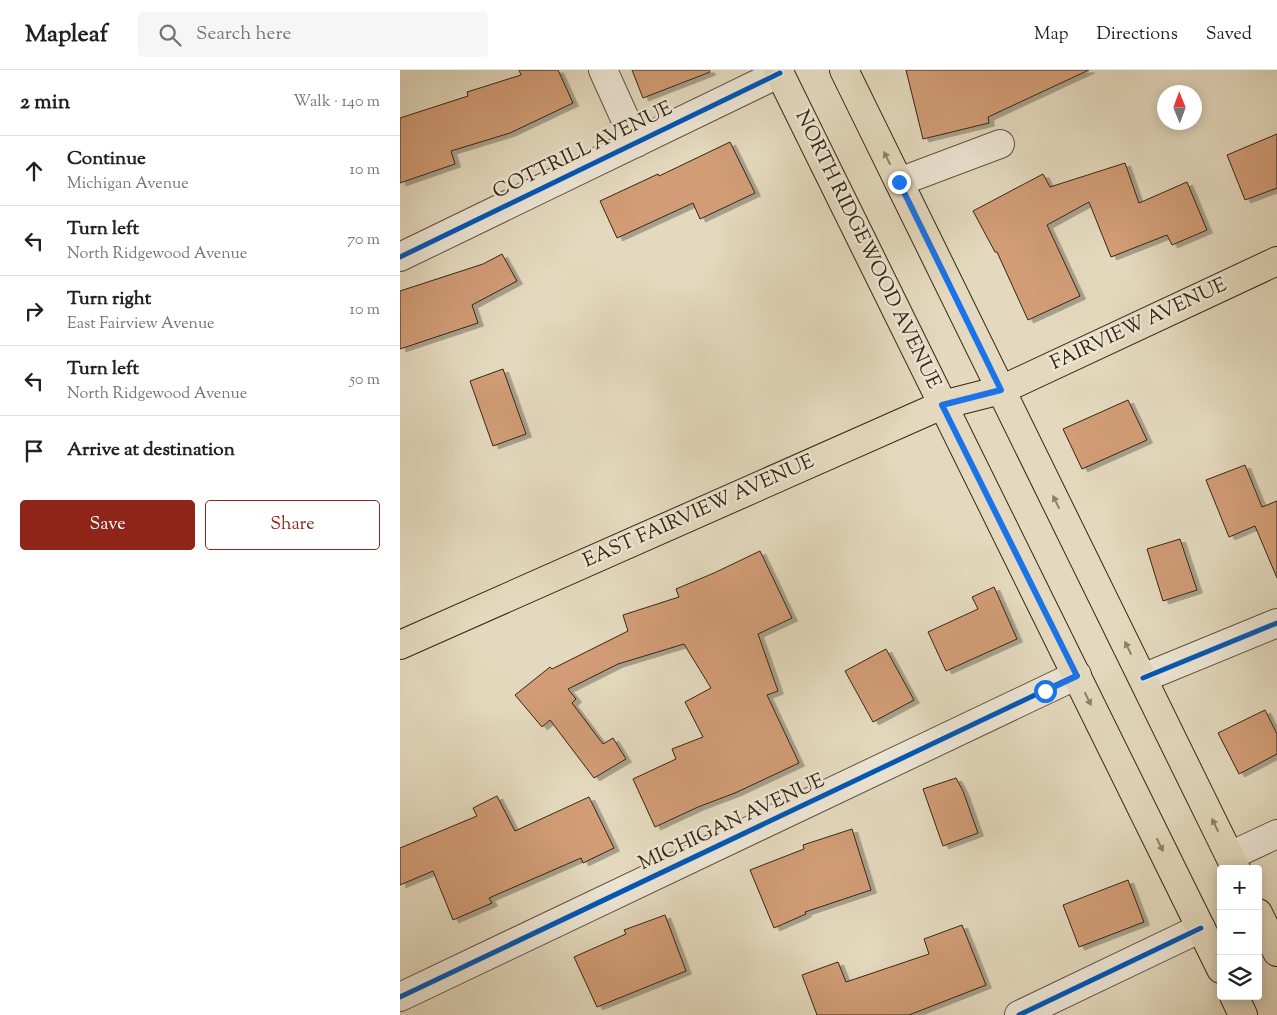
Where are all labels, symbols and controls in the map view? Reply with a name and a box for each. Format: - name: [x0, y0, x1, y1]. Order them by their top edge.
- search box: [138, 12, 488, 57]
- text: Mapleaf: [25, 18, 108, 52]
- icon: search: [156, 21, 184, 49]
- text: Search here: [196, 21, 291, 48]
- text: Map: [1034, 22, 1069, 48]
- text: Directions: [1097, 22, 1178, 48]
- text: Saved: [1206, 22, 1252, 48]
- north arrow: [1157, 85, 1202, 130]
- text: 2 min: [20, 88, 70, 118]
- text: Walk · 140 m: [293, 91, 380, 114]
- street label: COTTRILL AVENUE: [488, 95, 678, 207]
- street label: NORTH RIDGEWOOD AVENUE: [787, 106, 947, 394]
- text: Continue: [67, 146, 146, 173]
- one-way arrow: [883, 150, 892, 165]
- icon: ahead: [20, 157, 48, 185]
- text: 10 m: [350, 159, 380, 182]
- route end: [888, 171, 911, 194]
- text: Michigan Avenue: [67, 173, 189, 196]
- text: Turn left: [67, 216, 139, 243]
- icon: left: [20, 227, 48, 255]
- text: 70 m: [347, 229, 380, 252]
- text: North Ridgewood Avenue: [67, 243, 247, 266]
- street label: FAIRVIEW AVENUE: [1046, 271, 1232, 379]
- text: Turn right: [67, 286, 151, 313]
- icon: right: [20, 297, 48, 325]
- text: 10 m: [350, 299, 380, 322]
- text: East Fairview Avenue: [67, 313, 215, 336]
- text: Turn left: [67, 356, 139, 383]
- icon: left: [20, 367, 48, 395]
- text: 50 m: [349, 369, 380, 392]
- text: North Ridgewood Avenue: [67, 383, 247, 406]
- icon: arrive: [20, 437, 48, 465]
- text: Arrive at destination: [67, 437, 235, 464]
- street label: EAST FAIRVIEW AVENUE: [579, 448, 819, 576]
- one-way arrow: [1052, 495, 1060, 509]
- button: Save: [20, 500, 195, 550]
- button: Share: [205, 500, 380, 550]
- one-way arrow: [1124, 640, 1132, 655]
- route start: [1034, 680, 1057, 703]
- one-way arrow: [1084, 692, 1092, 706]
- street label: MICHIGAN AVENUE: [634, 767, 830, 879]
- one-way arrow: [1211, 818, 1219, 832]
- one-way arrow: [1156, 838, 1164, 852]
- map controls: [1217, 865, 1262, 1000]
- button: +: [1217, 865, 1262, 910]
- button: −: [1217, 910, 1262, 955]
- button: layers: [1217, 955, 1262, 1000]

